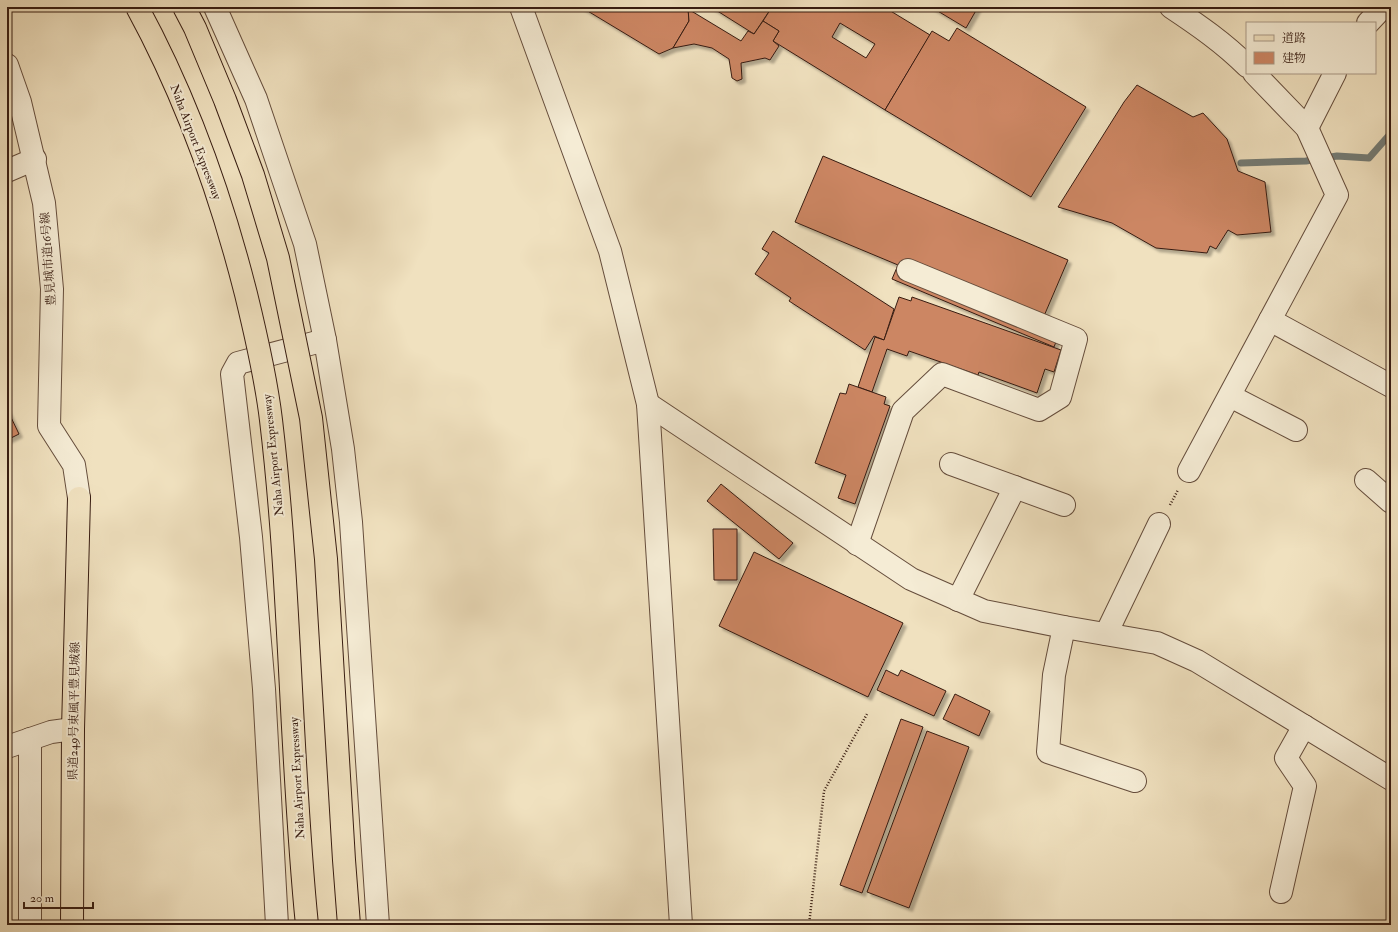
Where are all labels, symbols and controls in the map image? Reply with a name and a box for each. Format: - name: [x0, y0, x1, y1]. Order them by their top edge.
- legend: [1246, 22, 1376, 74]
- text: 道路: [1282, 31, 1306, 46]
- text: 建物: [1282, 51, 1306, 66]
- street label: Naha Airport Expressway: [167, 82, 225, 203]
- street label: 豊見城市道16号線: [38, 211, 59, 307]
- street label: Naha Airport Expressway: [260, 393, 287, 517]
- street label: 県道249号東風平豊見城線: [66, 642, 83, 780]
- street label: Naha Airport Expressway: [287, 716, 308, 839]
- scale bar: [24, 884, 93, 910]
- text: 20 m: [30, 891, 55, 906]

